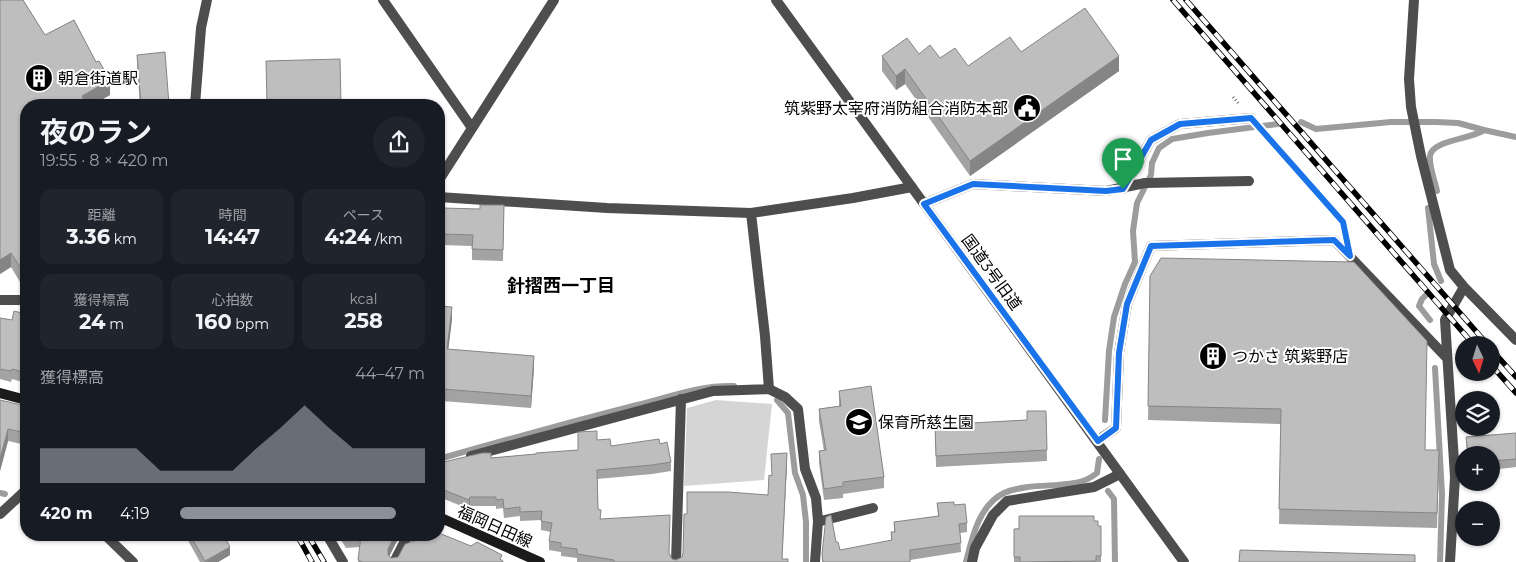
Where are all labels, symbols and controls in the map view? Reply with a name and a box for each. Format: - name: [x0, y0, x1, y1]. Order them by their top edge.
- building icon: 朝倉街道駅: [24, 63, 54, 93]
- place label: 朝倉街道駅: [58, 69, 138, 88]
- public building icon: 筑紫野太宰府消防組合消防本部: [1012, 93, 1042, 123]
- place label: 筑紫野太宰府消防組合消防本部: [784, 99, 1008, 118]
- text: 夜のラン: [40, 115, 152, 149]
- button: share: [373, 116, 425, 168]
- pin: [1102, 138, 1144, 189]
- icon: arrive: [1109, 145, 1137, 173]
- text: 19:55 · 8 × 420 m: [40, 151, 169, 170]
- text: 距離: [88, 206, 116, 224]
- text: 時間: [219, 206, 247, 224]
- text: ペース: [343, 206, 384, 224]
- text: 3.36: [66, 224, 110, 249]
- text: 14:47: [205, 224, 260, 249]
- text: 4:24: [324, 224, 371, 249]
- text: km: [110, 230, 137, 248]
- text: /km: [371, 230, 403, 248]
- street label: 国道3号旧道: [958, 231, 1025, 314]
- district label: 針摺西一丁目: [507, 275, 615, 297]
- text: kcal: [350, 290, 377, 308]
- text: 獲得標高: [74, 291, 130, 309]
- text: 心拍数: [212, 291, 254, 309]
- text: 258: [344, 308, 383, 333]
- text: 24: [79, 309, 106, 334]
- text: 160: [196, 309, 232, 334]
- text: m: [106, 315, 124, 333]
- text: bpm: [232, 315, 269, 333]
- north arrow: [1455, 336, 1500, 381]
- map controls: [1455, 336, 1500, 546]
- building icon: つかさ 筑紫野店: [1198, 341, 1228, 371]
- place label: つかさ 筑紫野店: [1232, 347, 1348, 366]
- text: 44–47 m: [355, 364, 425, 383]
- text: 獲得標高: [40, 368, 104, 387]
- button: layers: [1455, 391, 1500, 436]
- school or university icon: 保育所慈生園: [844, 407, 874, 437]
- place label: 保育所慈生園: [878, 413, 974, 432]
- button: +: [1455, 446, 1500, 491]
- button: −: [1455, 501, 1500, 546]
- street label: 福岡日田線: [454, 502, 535, 551]
- text: 420 m: [40, 504, 93, 523]
- text: 4:19: [120, 504, 150, 523]

